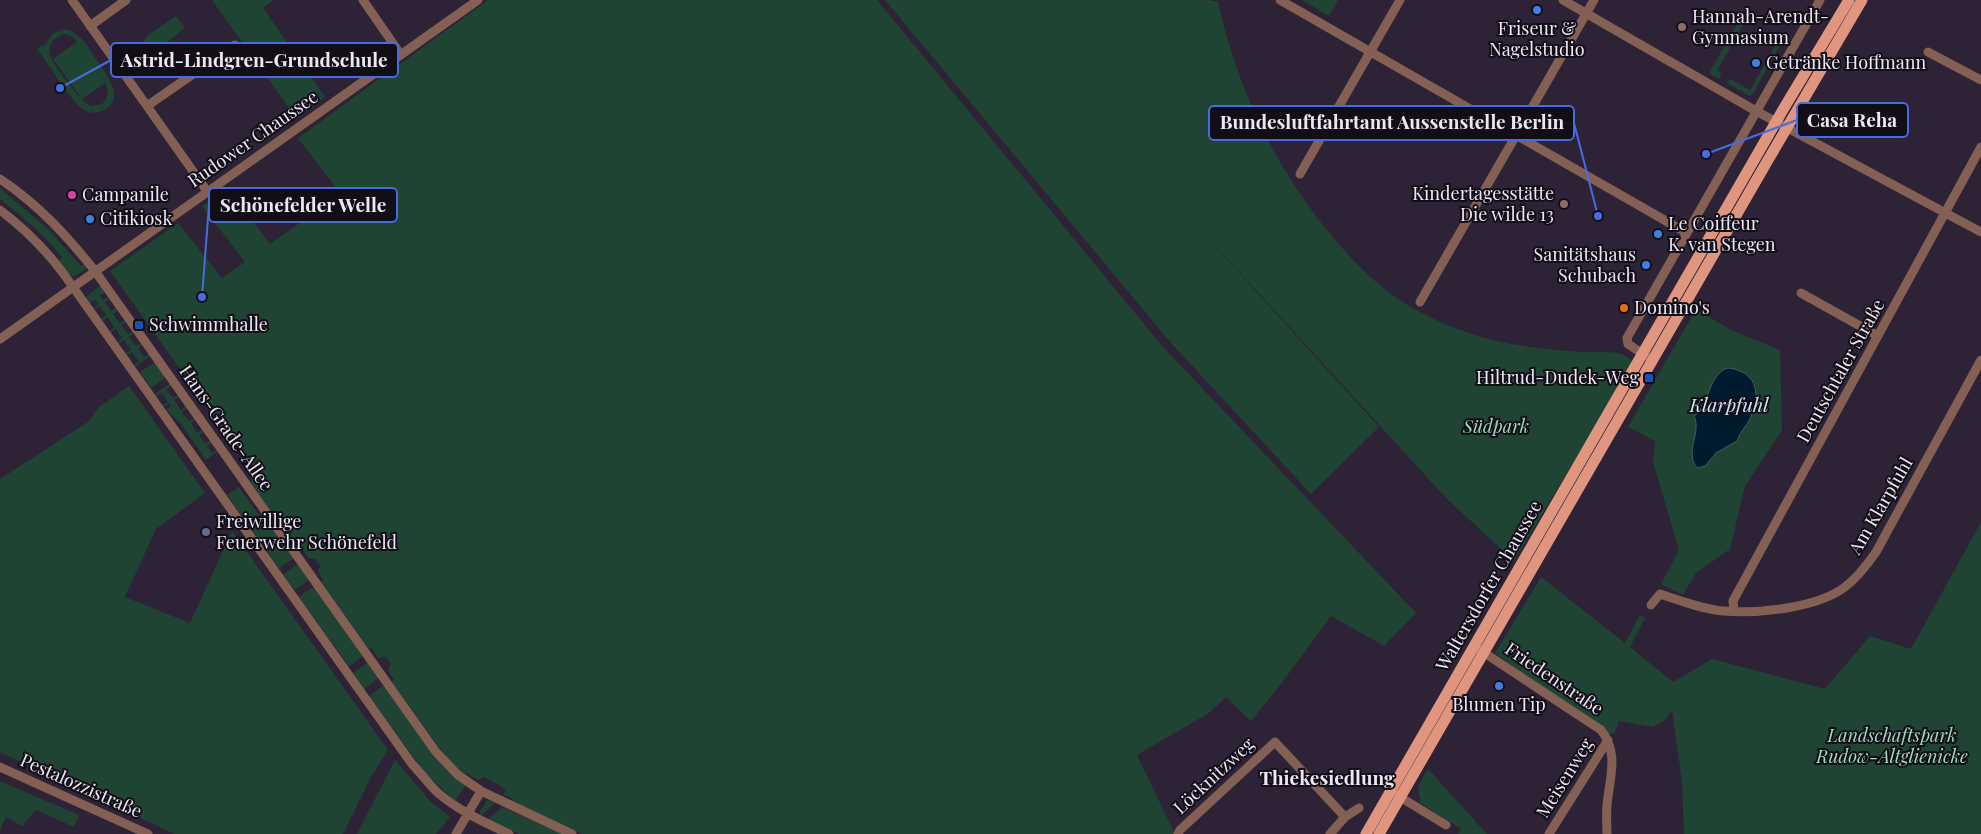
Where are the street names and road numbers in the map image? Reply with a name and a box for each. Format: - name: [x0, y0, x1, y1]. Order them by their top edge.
- street label: Rudower Chaussee: [182, 84, 322, 192]
- street label: Deutschtaler Straße: [1791, 294, 1890, 447]
- street label: Hans-Grade-Allee: [175, 360, 279, 495]
- street label: Am Klarpfuhl: [1842, 453, 1918, 559]
- street label: Waltersdorfer Chaussee: [1429, 496, 1547, 676]
- street label: Friedenstraße: [1501, 636, 1609, 720]
- street label: Löcknitzweg: [1168, 731, 1259, 819]
- street label: Meisenweg: [1530, 733, 1598, 822]
- street label: Pestalozzistraße: [17, 747, 146, 823]

